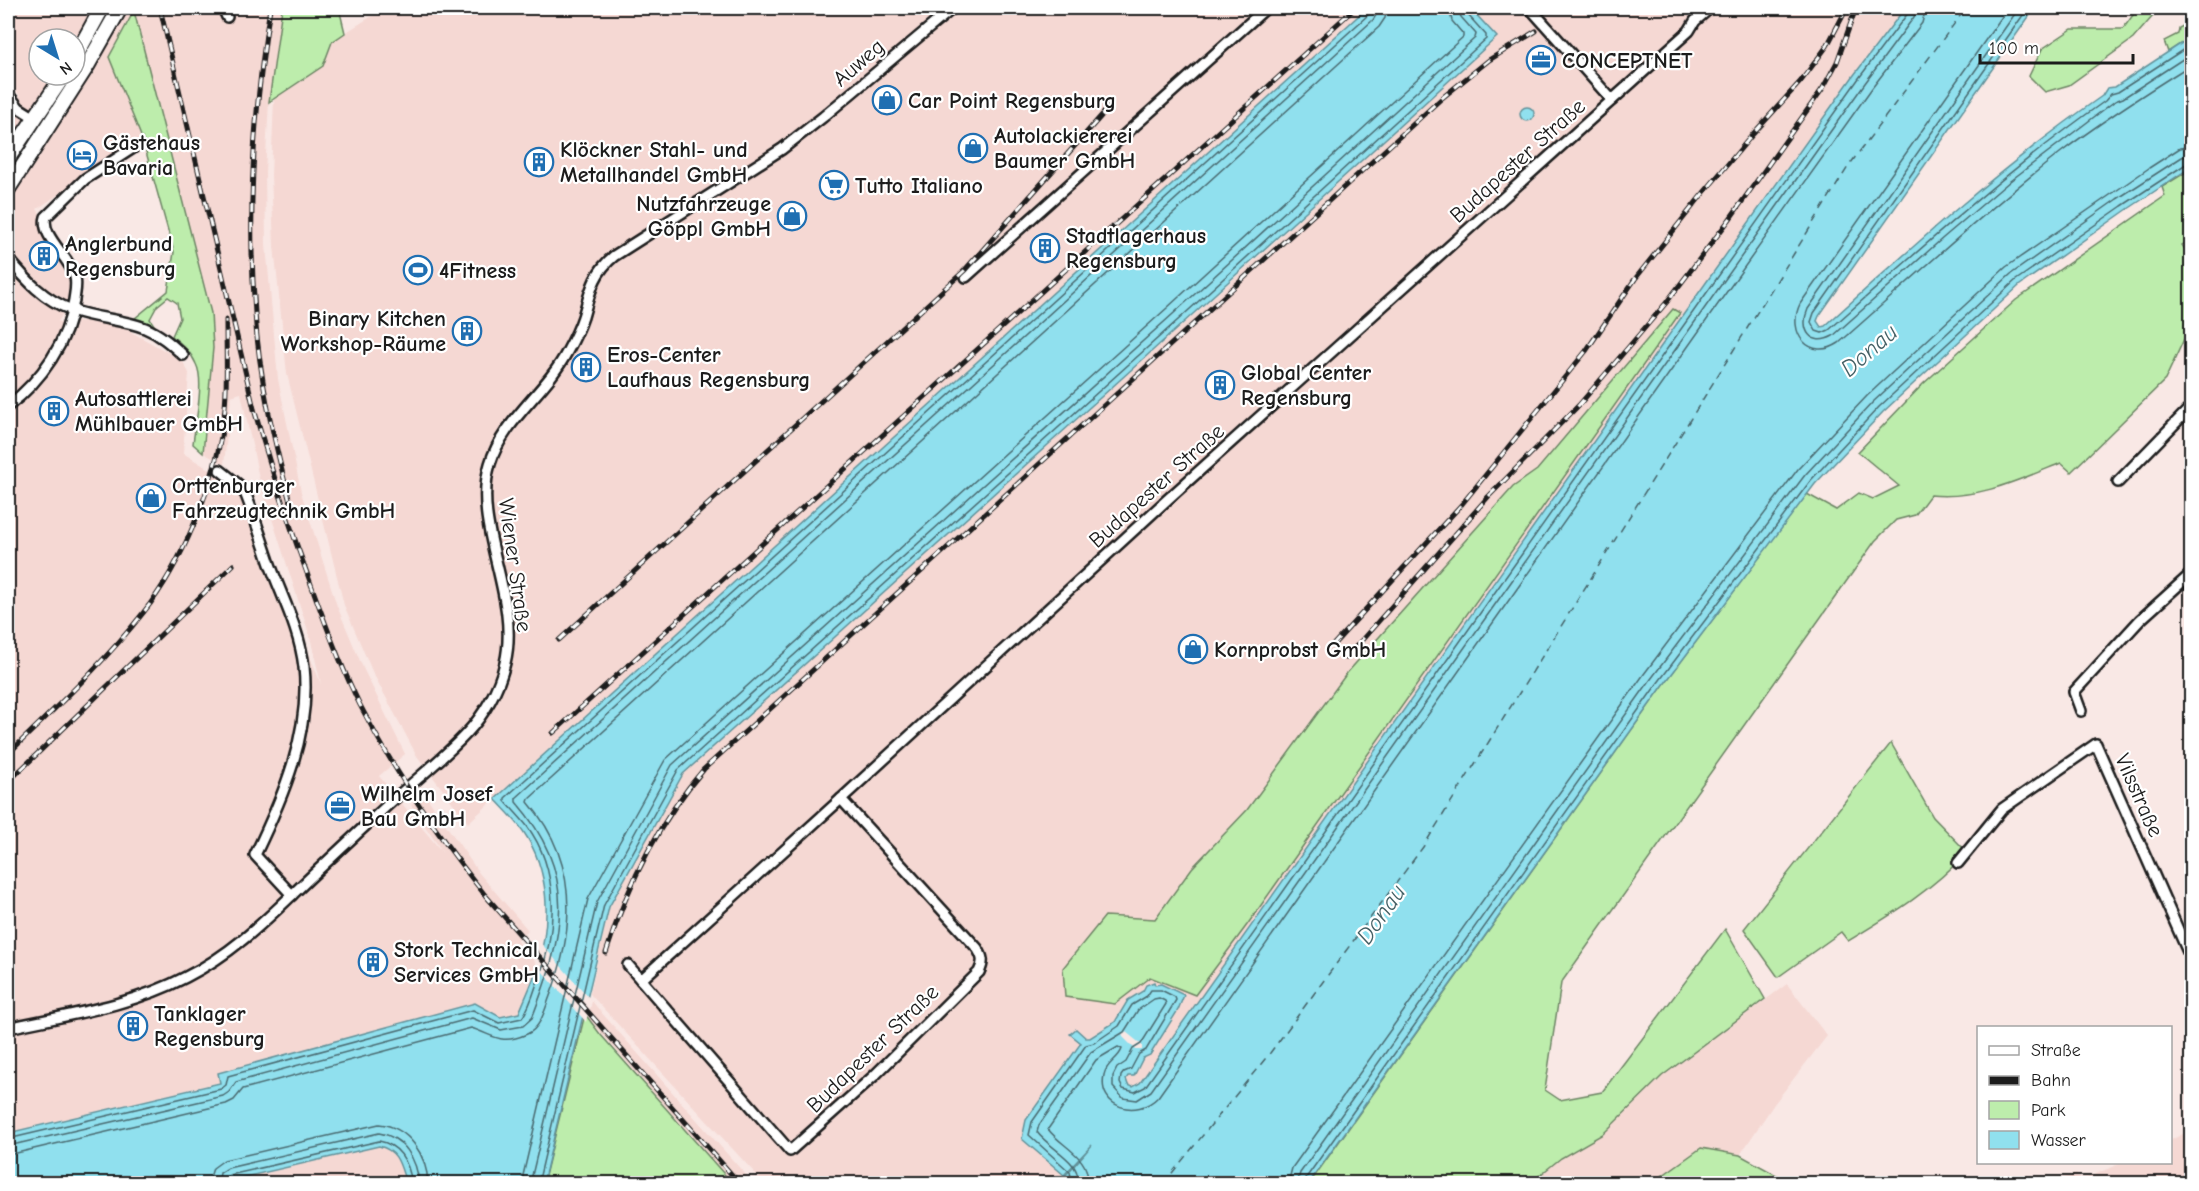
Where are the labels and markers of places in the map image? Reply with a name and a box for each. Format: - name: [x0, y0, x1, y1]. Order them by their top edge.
- office icon: CONCEPTNET: [1525, 44, 1557, 76]
- place label: CONCEPTNET: [1562, 48, 1693, 74]
- shop icon: Car Point Regensburg: [871, 84, 903, 116]
- place label: Car Point Regensburg: [908, 88, 1116, 114]
- place label: Autolackiererei Baumer GmbH: [994, 123, 1135, 174]
- place label: Gästehaus Bavaria: [103, 130, 200, 181]
- shop icon: Autolackiererei Baumer GmbH: [957, 132, 989, 164]
- place label: Klöckner Stahl- und Metallhandel GmbH: [560, 137, 748, 188]
- hotel icon: Gästehaus Bavaria: [66, 139, 98, 171]
- building icon: Klöckner Stahl- und Metallhandel GmbH: [523, 146, 555, 178]
- supermarket icon: Tutto Italiano: [818, 169, 850, 201]
- place label: Tutto Italiano: [855, 173, 983, 199]
- place label: Nutzfahrzeuge Göppl GmbH: [636, 191, 771, 242]
- shop icon: Nutzfahrzeuge Göppl GmbH: [776, 200, 808, 232]
- place label: Stadtlagerhaus Regensburg: [1066, 223, 1206, 274]
- place label: Anglerbund Regensburg: [65, 231, 176, 282]
- building icon: Stadtlagerhaus Regensburg: [1029, 232, 1061, 264]
- building icon: Anglerbund Regensburg: [28, 240, 60, 272]
- sports icon: 4Fitness: [402, 254, 434, 286]
- place label: 4Fitness: [439, 258, 516, 284]
- place label: Binary Kitchen Workshop-Räume: [281, 306, 446, 357]
- building icon: Binary Kitchen Workshop-Räume: [451, 315, 483, 347]
- place label: Eros-Center Laufhaus Regensburg: [607, 342, 810, 393]
- building icon: Eros-Center Laufhaus Regensburg: [570, 351, 602, 383]
- place label: Global Center Regensburg: [1241, 360, 1371, 411]
- building icon: Global Center Regensburg: [1204, 369, 1236, 401]
- place label: Autosattlerei Mühlbauer GmbH: [75, 386, 243, 437]
- building icon: Autosattlerei Mühlbauer GmbH: [38, 395, 70, 427]
- place label: Orttenburger Fahrzeugtechnik GmbH: [172, 473, 395, 524]
- shop icon: Orttenburger Fahrzeugtechnik GmbH: [135, 482, 167, 514]
- shop icon: Kornprobst GmbH: [1177, 633, 1209, 665]
- place label: Kornprobst GmbH: [1214, 637, 1386, 663]
- place label: Wilhelm Josef Bau GmbH: [361, 781, 493, 832]
- office icon: Wilhelm Josef Bau GmbH: [324, 790, 356, 822]
- place label: Stork Technical Services GmbH: [394, 937, 539, 988]
- building icon: Stork Technical Services GmbH: [357, 946, 389, 978]
- place label: Tanklager Regensburg: [154, 1001, 265, 1052]
- building icon: Tanklager Regensburg: [117, 1010, 149, 1042]

